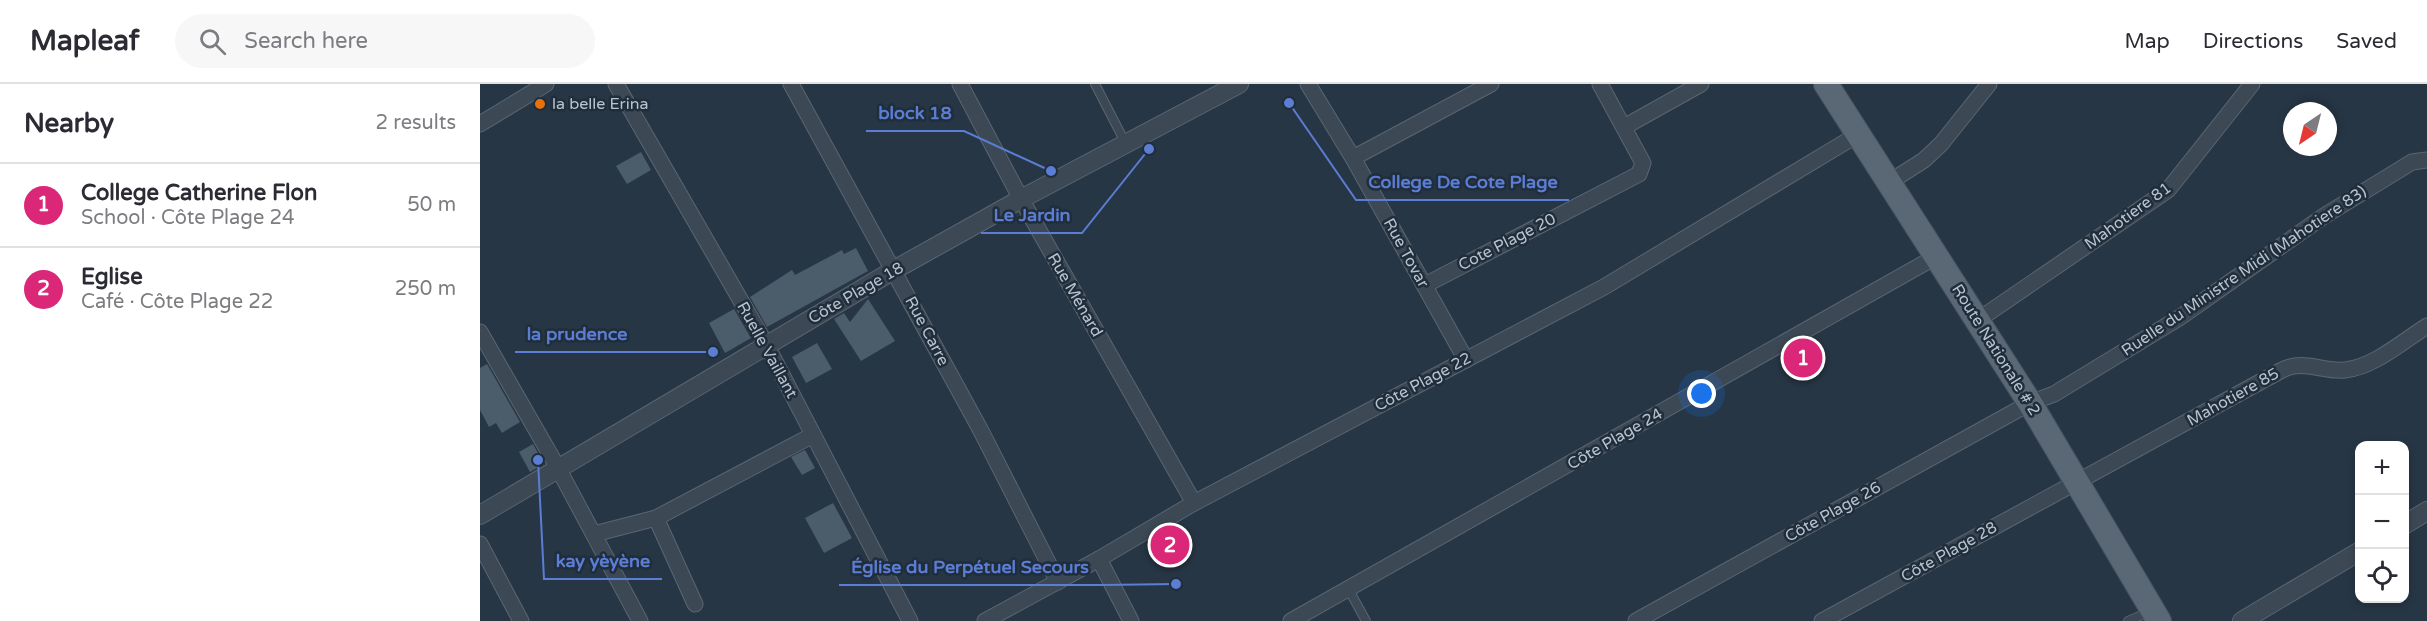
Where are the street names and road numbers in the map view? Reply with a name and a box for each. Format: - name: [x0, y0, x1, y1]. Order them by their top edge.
- street label: Mahotiere 81: [2081, 178, 2175, 254]
- street label: Ruelle du Ministre Midi (Mahotiere 83): [2118, 181, 2370, 361]
- street label: Cote Plage 20: [1455, 209, 1559, 275]
- street label: Rue Tovar: [1379, 215, 1434, 292]
- street label: Rue Ménard: [1043, 250, 1107, 340]
- street label: Côte Plage 18: [805, 258, 907, 328]
- street label: Route Nationale # 2: [1947, 280, 2045, 420]
- street label: Rue Carre: [900, 293, 954, 369]
- street label: Ruelle Vaillant: [732, 298, 802, 402]
- street label: Côte Plage 22: [1371, 348, 1475, 416]
- street label: Mahotiere 85: [2183, 363, 2283, 431]
- street label: Côte Plage 24: [1564, 404, 1666, 474]
- street label: Côte Plage 26: [1781, 477, 1885, 547]
- street label: Côte Plage 28: [1897, 517, 2001, 587]

